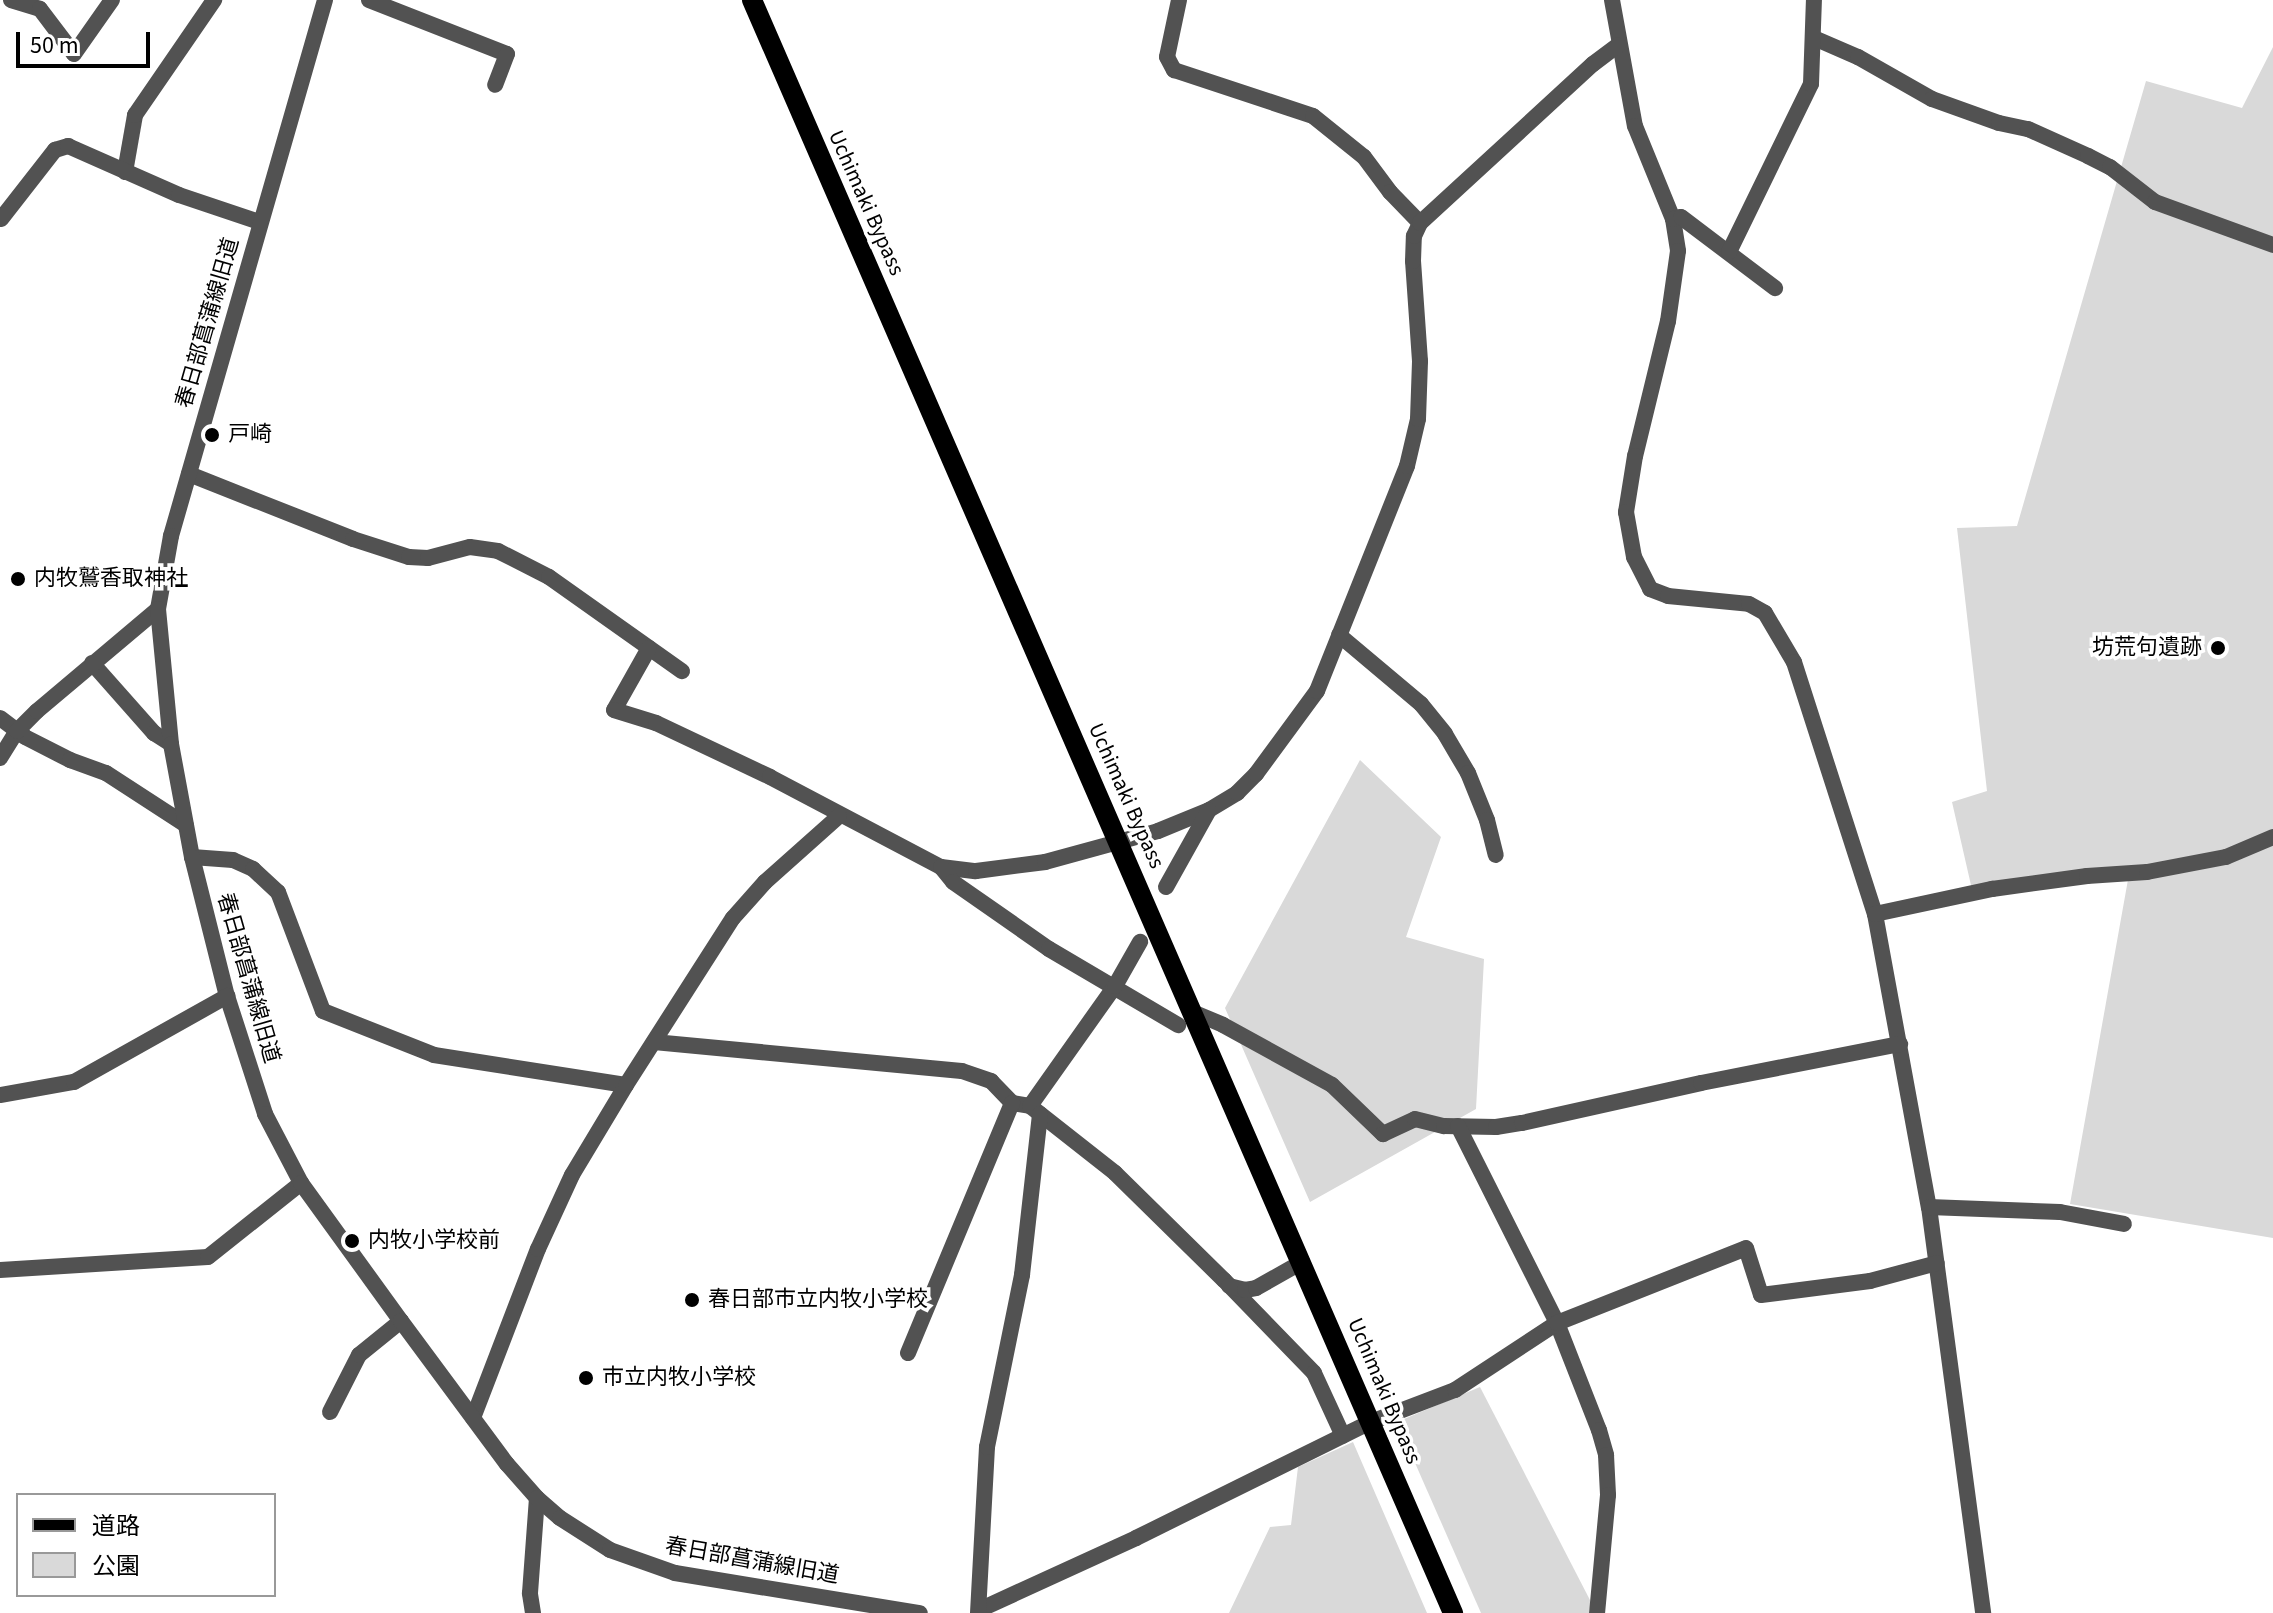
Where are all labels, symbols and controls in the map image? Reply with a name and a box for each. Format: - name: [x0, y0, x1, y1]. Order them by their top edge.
- scale bar: [20, 16, 154, 66]
- text: 50 m: [30, 28, 79, 63]
- street label: Uchimaki Bypass: [822, 126, 910, 280]
- street label: 春日部菖蒲線旧道: [171, 235, 245, 411]
- place label: 戸崎: [228, 422, 272, 448]
- marker: 戸崎: [203, 426, 221, 444]
- place label: 内牧鷲香取神社: [34, 566, 188, 592]
- marker: 内牧鷲香取神社: [9, 570, 27, 588]
- place label: 坊荒句遺跡: [2092, 635, 2202, 661]
- marker: 坊荒句遺跡: [2209, 639, 2227, 657]
- street label: Uchimaki Bypass: [1082, 719, 1170, 873]
- street label: 春日部菖蒲線旧道: [211, 890, 285, 1066]
- place label: 内牧小学校前: [368, 1228, 500, 1254]
- marker: 内牧小学校前: [343, 1232, 361, 1250]
- place label: 春日部市立内牧小学校: [708, 1287, 928, 1313]
- marker: 春日部市立内牧小学校: [683, 1291, 701, 1309]
- street label: Uchimaki Bypass: [1341, 1314, 1427, 1468]
- place label: 市立内牧小学校: [602, 1365, 756, 1391]
- marker: 市立内牧小学校: [577, 1369, 595, 1387]
- legend: [16, 1493, 276, 1597]
- text: 道路: [92, 1509, 140, 1544]
- street label: 春日部菖蒲線旧道: [663, 1533, 841, 1589]
- text: 公園: [92, 1549, 140, 1584]

